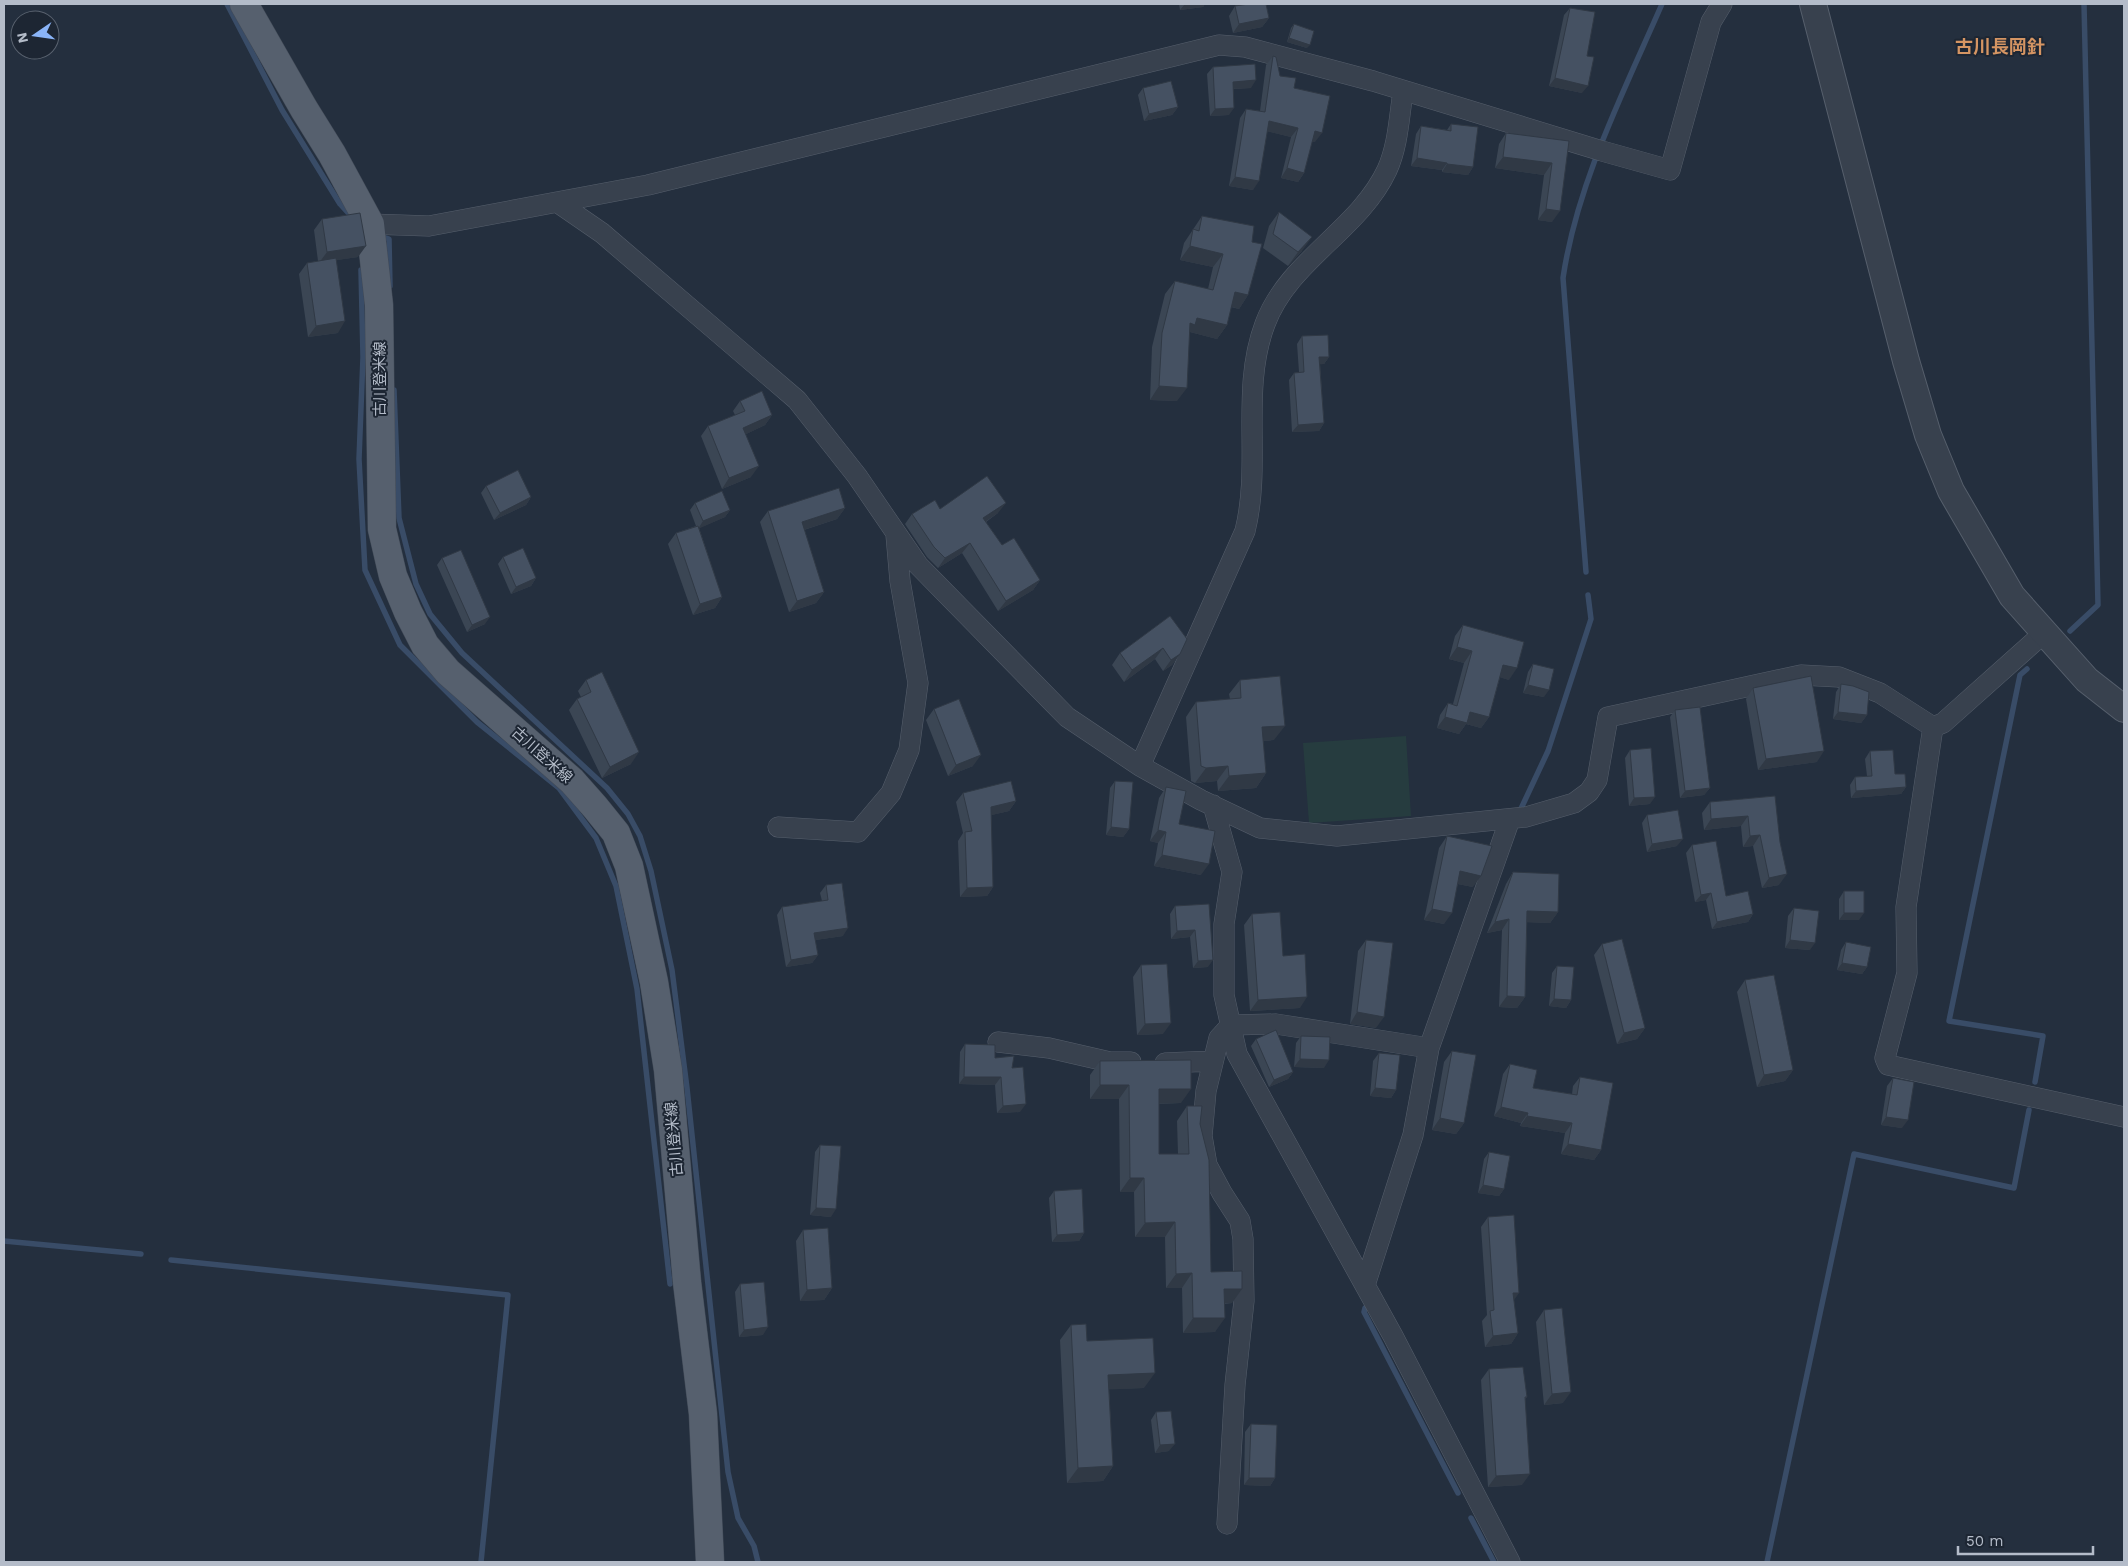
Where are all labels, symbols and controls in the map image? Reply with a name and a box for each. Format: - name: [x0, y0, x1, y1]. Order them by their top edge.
- north arrow: [10, 10, 60, 60]
- text: N: [13, 31, 31, 45]
- district label: 古川長岡針: [1955, 36, 2045, 57]
- street label: 古川登米線: [371, 341, 389, 417]
- street label: 古川登米線: [508, 723, 576, 787]
- street label: 古川登米線: [662, 1101, 686, 1177]
- scale bar: [1958, 1524, 2093, 1556]
- text: 50 m: [1966, 1532, 2003, 1550]

